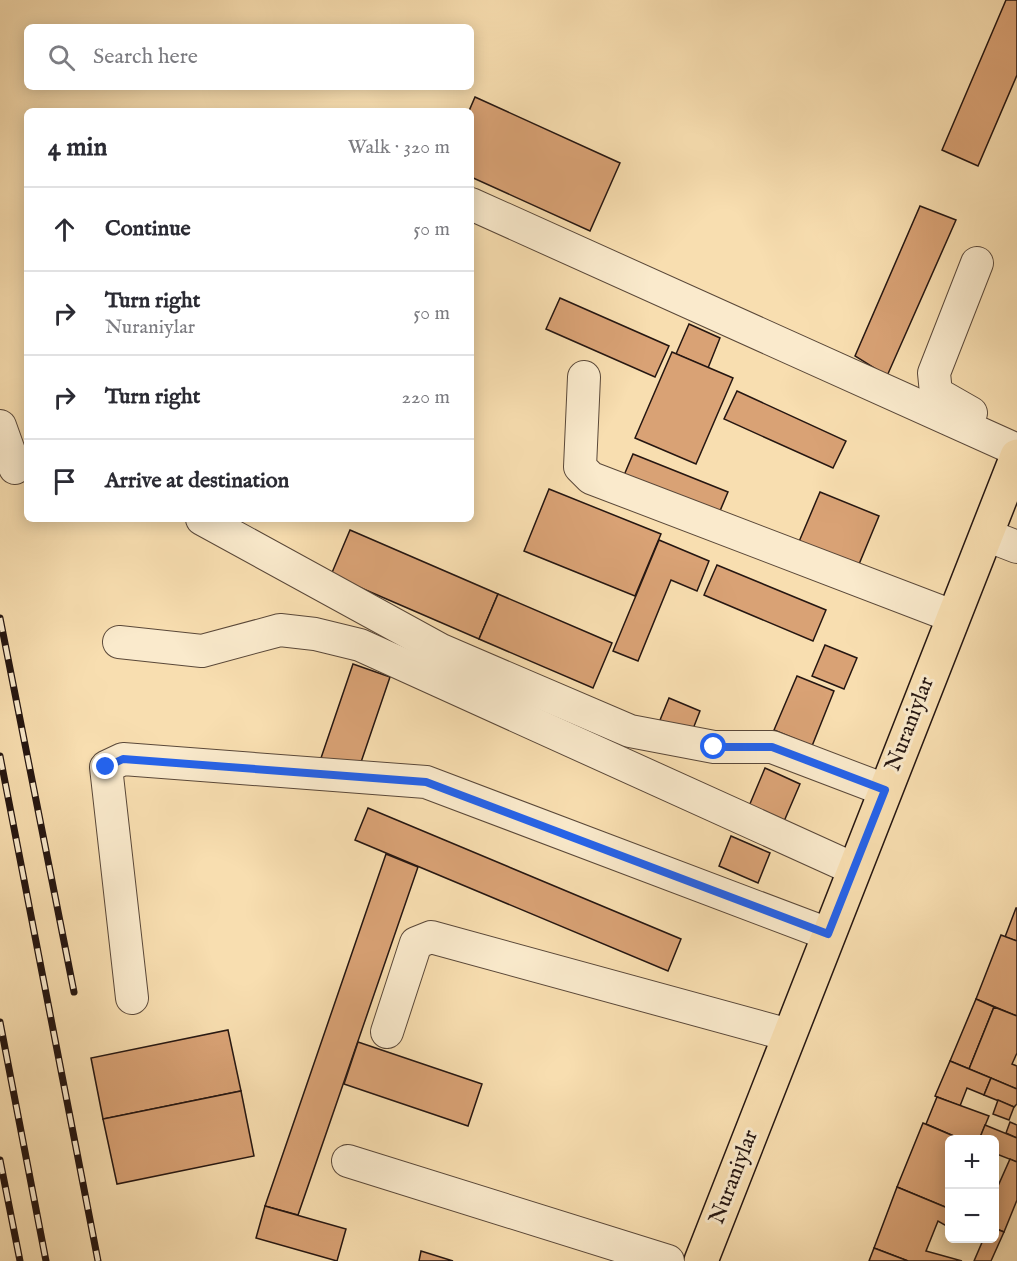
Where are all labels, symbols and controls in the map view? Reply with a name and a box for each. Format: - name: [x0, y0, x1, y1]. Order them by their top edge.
- search box: [24, 24, 474, 90]
- icon: search: [45, 41, 78, 74]
- text: Search here: [93, 43, 198, 71]
- text: 4 min: [48, 131, 107, 164]
- text: Walk · 320 m: [348, 135, 450, 160]
- icon: ahead: [48, 213, 81, 246]
- text: Continue: [105, 215, 191, 243]
- text: 50 m: [413, 217, 450, 242]
- text: Turn right: [105, 287, 200, 315]
- icon: right: [48, 297, 81, 330]
- text: 50 m: [413, 301, 450, 326]
- text: Nuraniylar: [105, 315, 195, 340]
- icon: right: [48, 381, 81, 414]
- text: Turn right: [105, 383, 200, 411]
- text: 220 m: [402, 385, 450, 410]
- icon: arrive: [48, 465, 81, 498]
- text: Arrive at destination: [105, 467, 289, 495]
- street label: Nuraniylar: [879, 673, 941, 775]
- route start: [700, 733, 726, 759]
- route end: [92, 753, 118, 779]
- street label: Nuraniylar: [703, 1126, 765, 1228]
- map controls: [945, 1135, 999, 1243]
- button: +: [945, 1135, 999, 1189]
- button: −: [945, 1189, 999, 1243]

